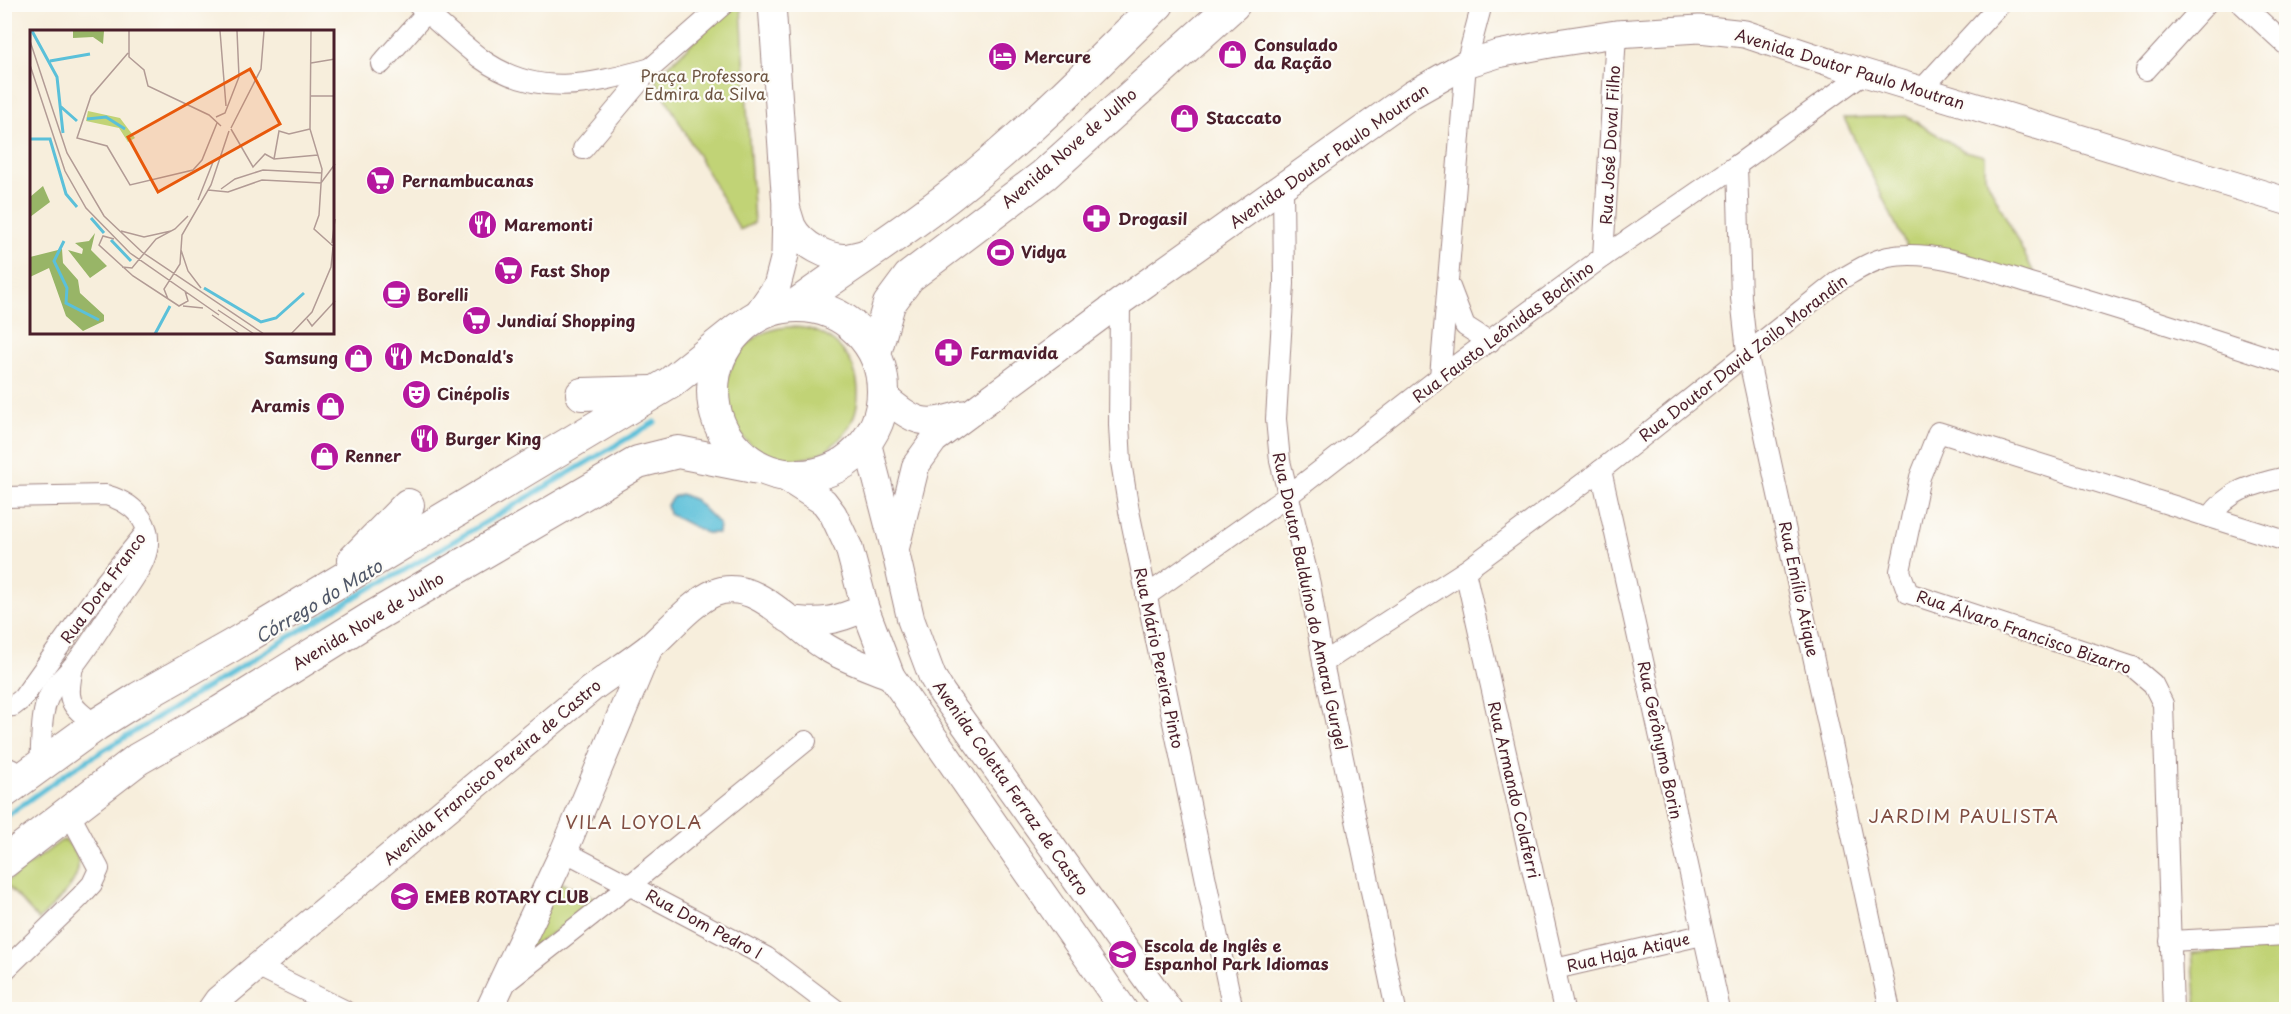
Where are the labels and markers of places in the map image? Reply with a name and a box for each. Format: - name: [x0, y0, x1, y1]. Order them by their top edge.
- place label: Consulado da Ração: [1254, 32, 1338, 74]
- shop icon: Consulado da Ração: [1217, 38, 1249, 70]
- hotel icon: Mercure: [987, 41, 1019, 73]
- place label: Mercure: [1024, 44, 1091, 68]
- shop icon: Staccato: [1169, 102, 1201, 134]
- place label: Staccato: [1206, 105, 1281, 129]
- supermarket icon: Pernambucanas: [365, 165, 397, 197]
- place label: Pernambucanas: [402, 168, 534, 192]
- pharmacy icon: Drogasil: [1081, 203, 1113, 235]
- place label: Drogasil: [1118, 206, 1187, 230]
- restaurant icon: Maremonti: [467, 209, 499, 241]
- place label: Maremonti: [504, 212, 593, 236]
- sports icon: Vidya: [984, 236, 1016, 268]
- place label: Vidya: [1021, 239, 1067, 263]
- supermarket icon: Fast Shop: [493, 255, 525, 287]
- place label: Fast Shop: [530, 258, 610, 282]
- cafe icon: Borelli: [380, 279, 412, 311]
- place label: Borelli: [417, 282, 469, 306]
- supermarket icon: Jundiaí Shopping: [460, 305, 492, 337]
- place label: Jundiaí Shopping: [497, 308, 636, 332]
- pharmacy icon: Farmavida: [933, 337, 965, 369]
- place label: Farmavida: [970, 340, 1058, 364]
- restaurant icon: McDonald's: [383, 341, 415, 373]
- shop icon: Samsung: [343, 342, 375, 374]
- place label: McDonald's: [420, 344, 514, 368]
- place label: Samsung: [265, 345, 338, 369]
- theatre icon: Cinépolis: [400, 378, 432, 410]
- place label: Cinépolis: [437, 381, 510, 405]
- shop icon: Aramis: [315, 390, 347, 422]
- place label: Aramis: [251, 393, 310, 417]
- restaurant icon: Burger King: [408, 423, 440, 455]
- place label: Burger King: [445, 426, 541, 450]
- shop icon: Renner: [308, 440, 340, 472]
- place label: Renner: [345, 443, 402, 467]
- school or university icon: EMEB ROTARY CLUB: [388, 881, 420, 913]
- place label: EMEB ROTARY CLUB: [425, 884, 589, 908]
- place label: Escola de Inglês e Espanhol Park Idiomas: [1144, 933, 1329, 975]
- school or university icon: Escola de Inglês e Espanhol Park Idiomas: [1107, 939, 1139, 971]

